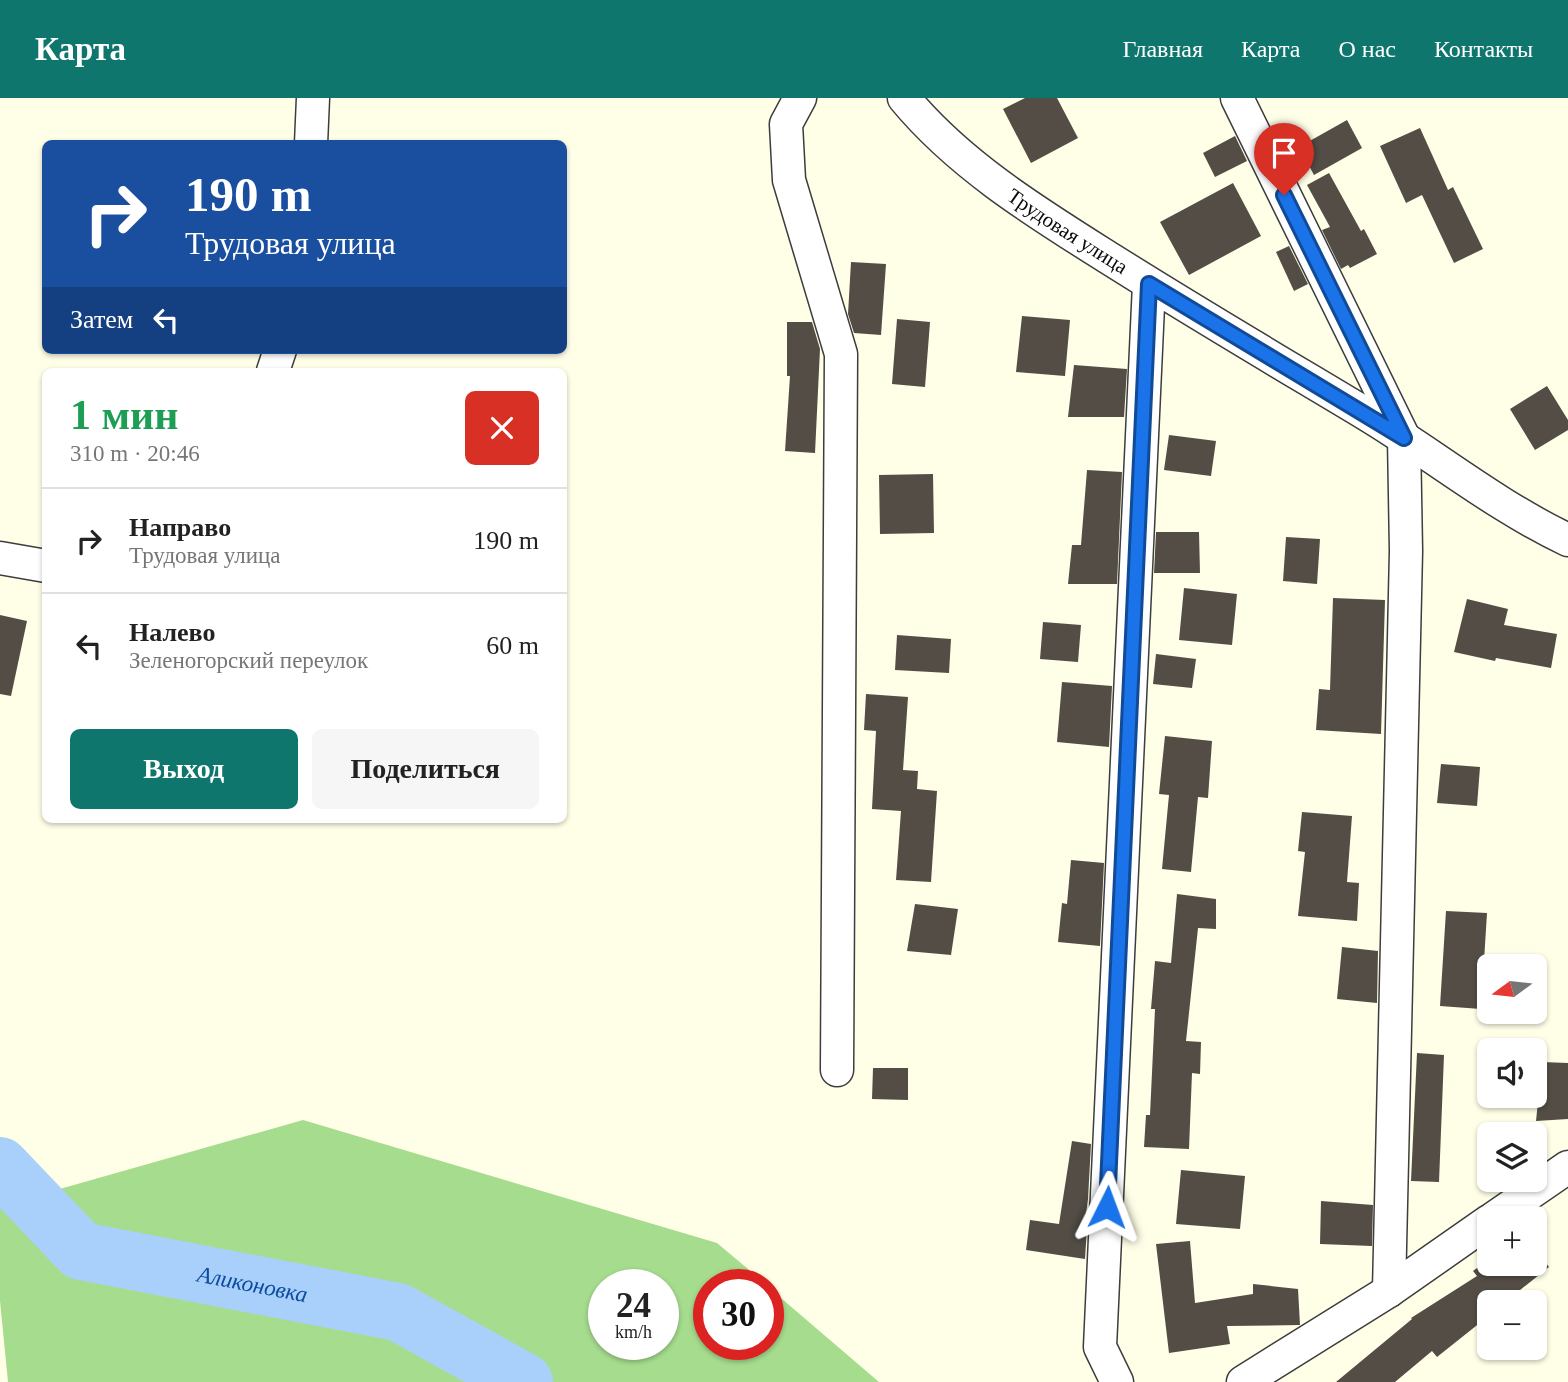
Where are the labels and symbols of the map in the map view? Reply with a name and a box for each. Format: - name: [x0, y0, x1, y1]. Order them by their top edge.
- pin: [1254, 123, 1314, 195]
- street label: Трудовая улица: [1003, 183, 1133, 279]
- north arrow: [1477, 954, 1547, 1024]
- position arrow: [1070, 1170, 1144, 1244]
- water label: Аликоновка: [193, 1261, 309, 1307]
- speed limit sign: 30: [693, 1269, 784, 1360]

